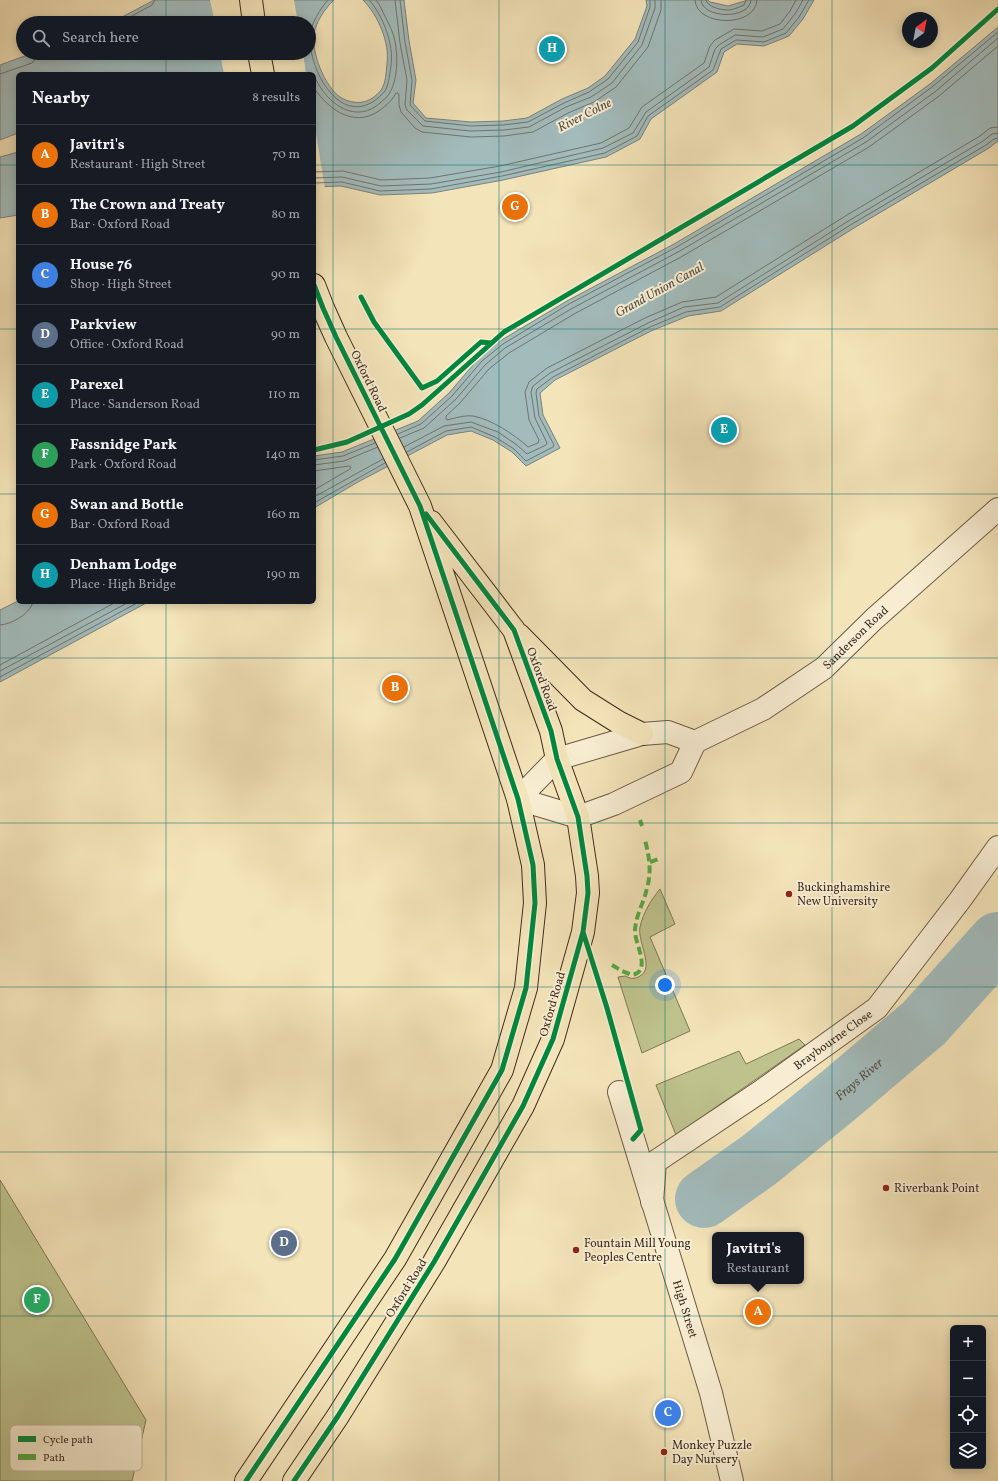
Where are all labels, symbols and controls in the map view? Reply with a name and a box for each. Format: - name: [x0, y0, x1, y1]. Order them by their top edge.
- north arrow: [902, 12, 938, 48]
- search box: [16, 16, 316, 60]
- icon: search: [30, 27, 52, 49]
- text: Search here: [62, 28, 139, 49]
- pin: H: [539, 34, 565, 64]
- text: Nearby: [32, 87, 90, 110]
- text: 8 results: [252, 89, 300, 107]
- water label: River Colne: [555, 94, 615, 137]
- text: Javitri's: [70, 135, 125, 156]
- text: A: [40, 146, 50, 164]
- text: 70 m: [272, 146, 300, 164]
- text: Restaurant · High Street: [70, 156, 206, 174]
- pin: G: [502, 192, 528, 222]
- text: The Crown and Treaty: [70, 195, 225, 216]
- text: B: [41, 206, 49, 224]
- text: 80 m: [271, 206, 300, 224]
- text: Bar · Oxford Road: [70, 216, 170, 234]
- text: House 76: [70, 255, 132, 276]
- water label: Grand Union Canal: [612, 259, 708, 323]
- text: C: [41, 266, 49, 284]
- text: 90 m: [271, 266, 300, 284]
- text: Shop · High Street: [70, 276, 172, 294]
- text: Parkview: [70, 315, 136, 336]
- text: D: [40, 326, 50, 344]
- text: 90 m: [271, 326, 300, 344]
- text: Office · Oxford Road: [70, 336, 184, 354]
- street label: Oxford Road: [346, 348, 390, 415]
- text: Parexel: [70, 375, 124, 396]
- text: E: [41, 386, 49, 404]
- text: 110 m: [268, 386, 300, 404]
- text: Place · Sanderson Road: [70, 396, 200, 414]
- pin: E: [711, 415, 737, 445]
- text: Fassnidge Park: [70, 435, 177, 456]
- text: F: [41, 446, 49, 464]
- text: 140 m: [266, 446, 300, 464]
- text: Park · Oxford Road: [70, 456, 177, 474]
- text: Swan and Bottle: [70, 495, 184, 516]
- text: G: [40, 506, 50, 524]
- text: 160 m: [266, 506, 300, 524]
- text: Bar · Oxford Road: [70, 516, 170, 534]
- text: Denham Lodge: [70, 555, 177, 576]
- text: H: [40, 566, 50, 584]
- text: 190 m: [266, 566, 300, 584]
- text: Place · High Bridge: [70, 576, 176, 594]
- street label: Sanderson Road: [820, 603, 893, 674]
- street label: Oxford Road: [522, 645, 560, 714]
- pin: B: [382, 673, 408, 703]
- place label: Buckinghamshire New University: [797, 880, 890, 910]
- marker: Buckinghamshire New University: [784, 889, 794, 899]
- street label: Oxford Road: [536, 970, 570, 1039]
- your location: [655, 975, 675, 995]
- street label: Braybourne Close: [791, 1007, 876, 1074]
- water label: Frays River: [832, 1055, 888, 1106]
- place label: Riverbank Point: [894, 1181, 980, 1197]
- marker: Riverbank Point: [881, 1183, 891, 1193]
- pin: D: [271, 1228, 297, 1258]
- popup: [712, 1232, 804, 1284]
- place label: Fountain Mill Young Peoples Centre: [584, 1236, 691, 1266]
- text: Javitri's: [727, 1239, 781, 1260]
- marker: Fountain Mill Young Peoples Centre: [571, 1245, 581, 1255]
- street label: Oxford Road: [382, 1256, 431, 1321]
- text: Restaurant: [727, 1260, 789, 1278]
- street label: High Street: [668, 1278, 701, 1340]
- pin: F: [24, 1285, 50, 1315]
- pin: A: [745, 1297, 771, 1327]
- map controls: [950, 1325, 986, 1469]
- button: +: [950, 1325, 986, 1361]
- button: −: [950, 1361, 986, 1397]
- button: locate: [950, 1397, 986, 1433]
- pin: C: [655, 1398, 681, 1428]
- legend: [10, 1425, 142, 1471]
- text: Cycle path: [43, 1433, 93, 1448]
- button: layers: [950, 1433, 986, 1469]
- place label: Monkey Puzzle Day Nursery: [672, 1438, 752, 1468]
- marker: Monkey Puzzle Day Nursery: [659, 1447, 669, 1457]
- text: Path: [43, 1451, 66, 1466]

